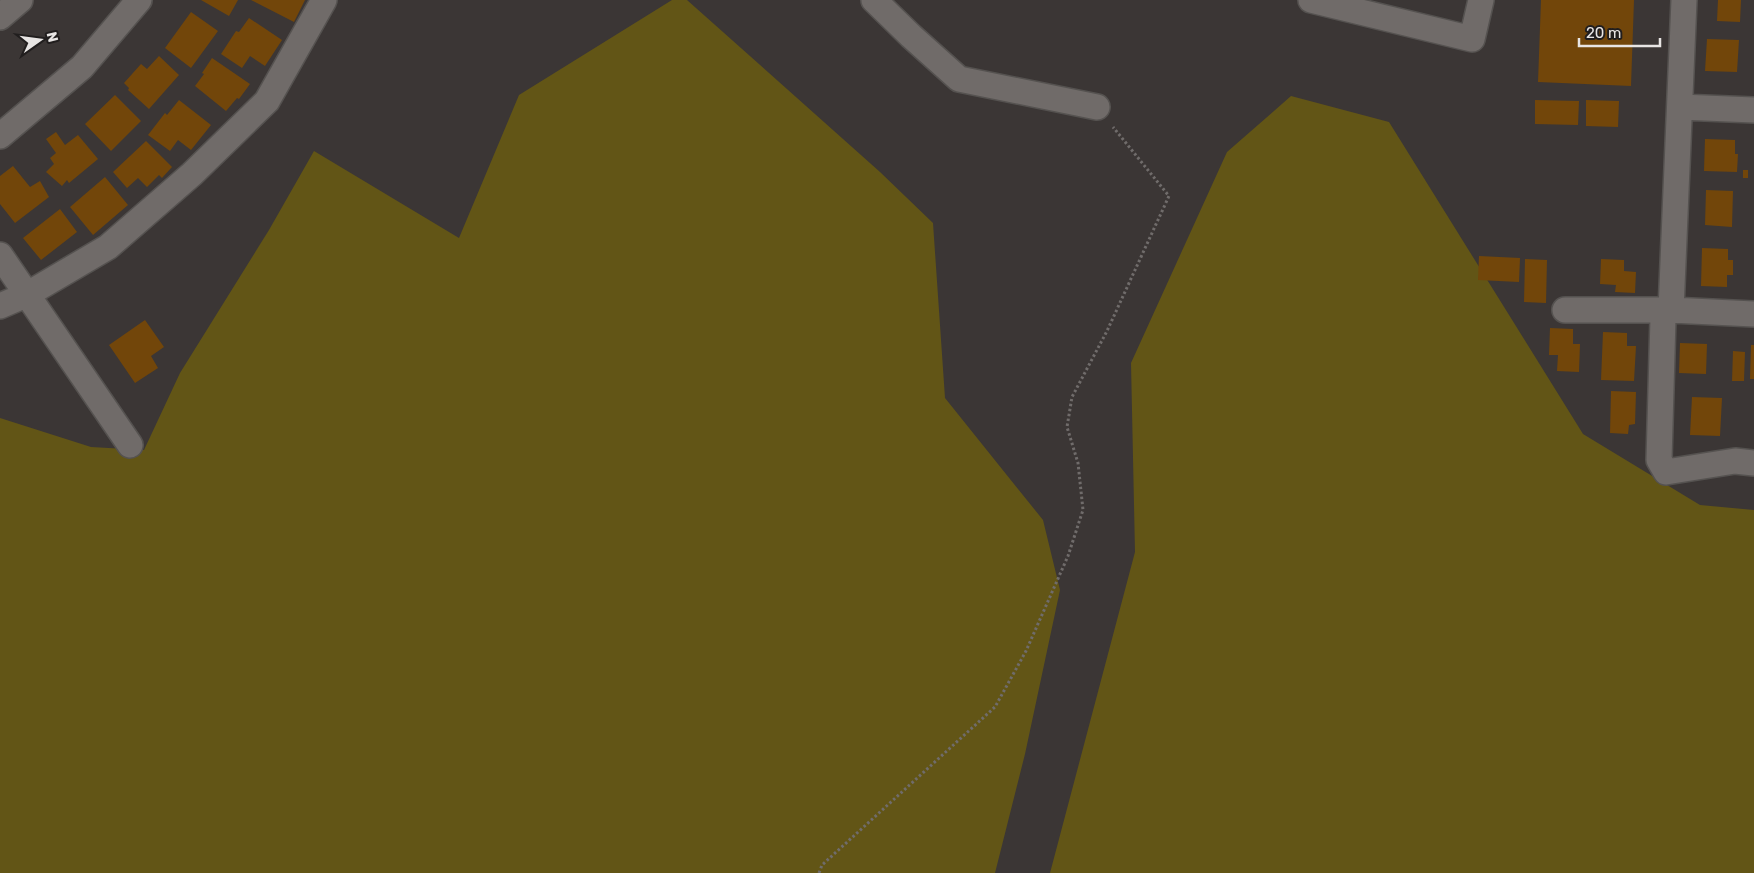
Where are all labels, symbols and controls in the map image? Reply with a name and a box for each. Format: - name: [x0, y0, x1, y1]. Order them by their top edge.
- north arrow: [15, 15, 65, 65]
- scale bar: [1579, 15, 1660, 47]
- text: 20 m: [1586, 24, 1621, 42]
- text: N: [43, 30, 62, 44]

